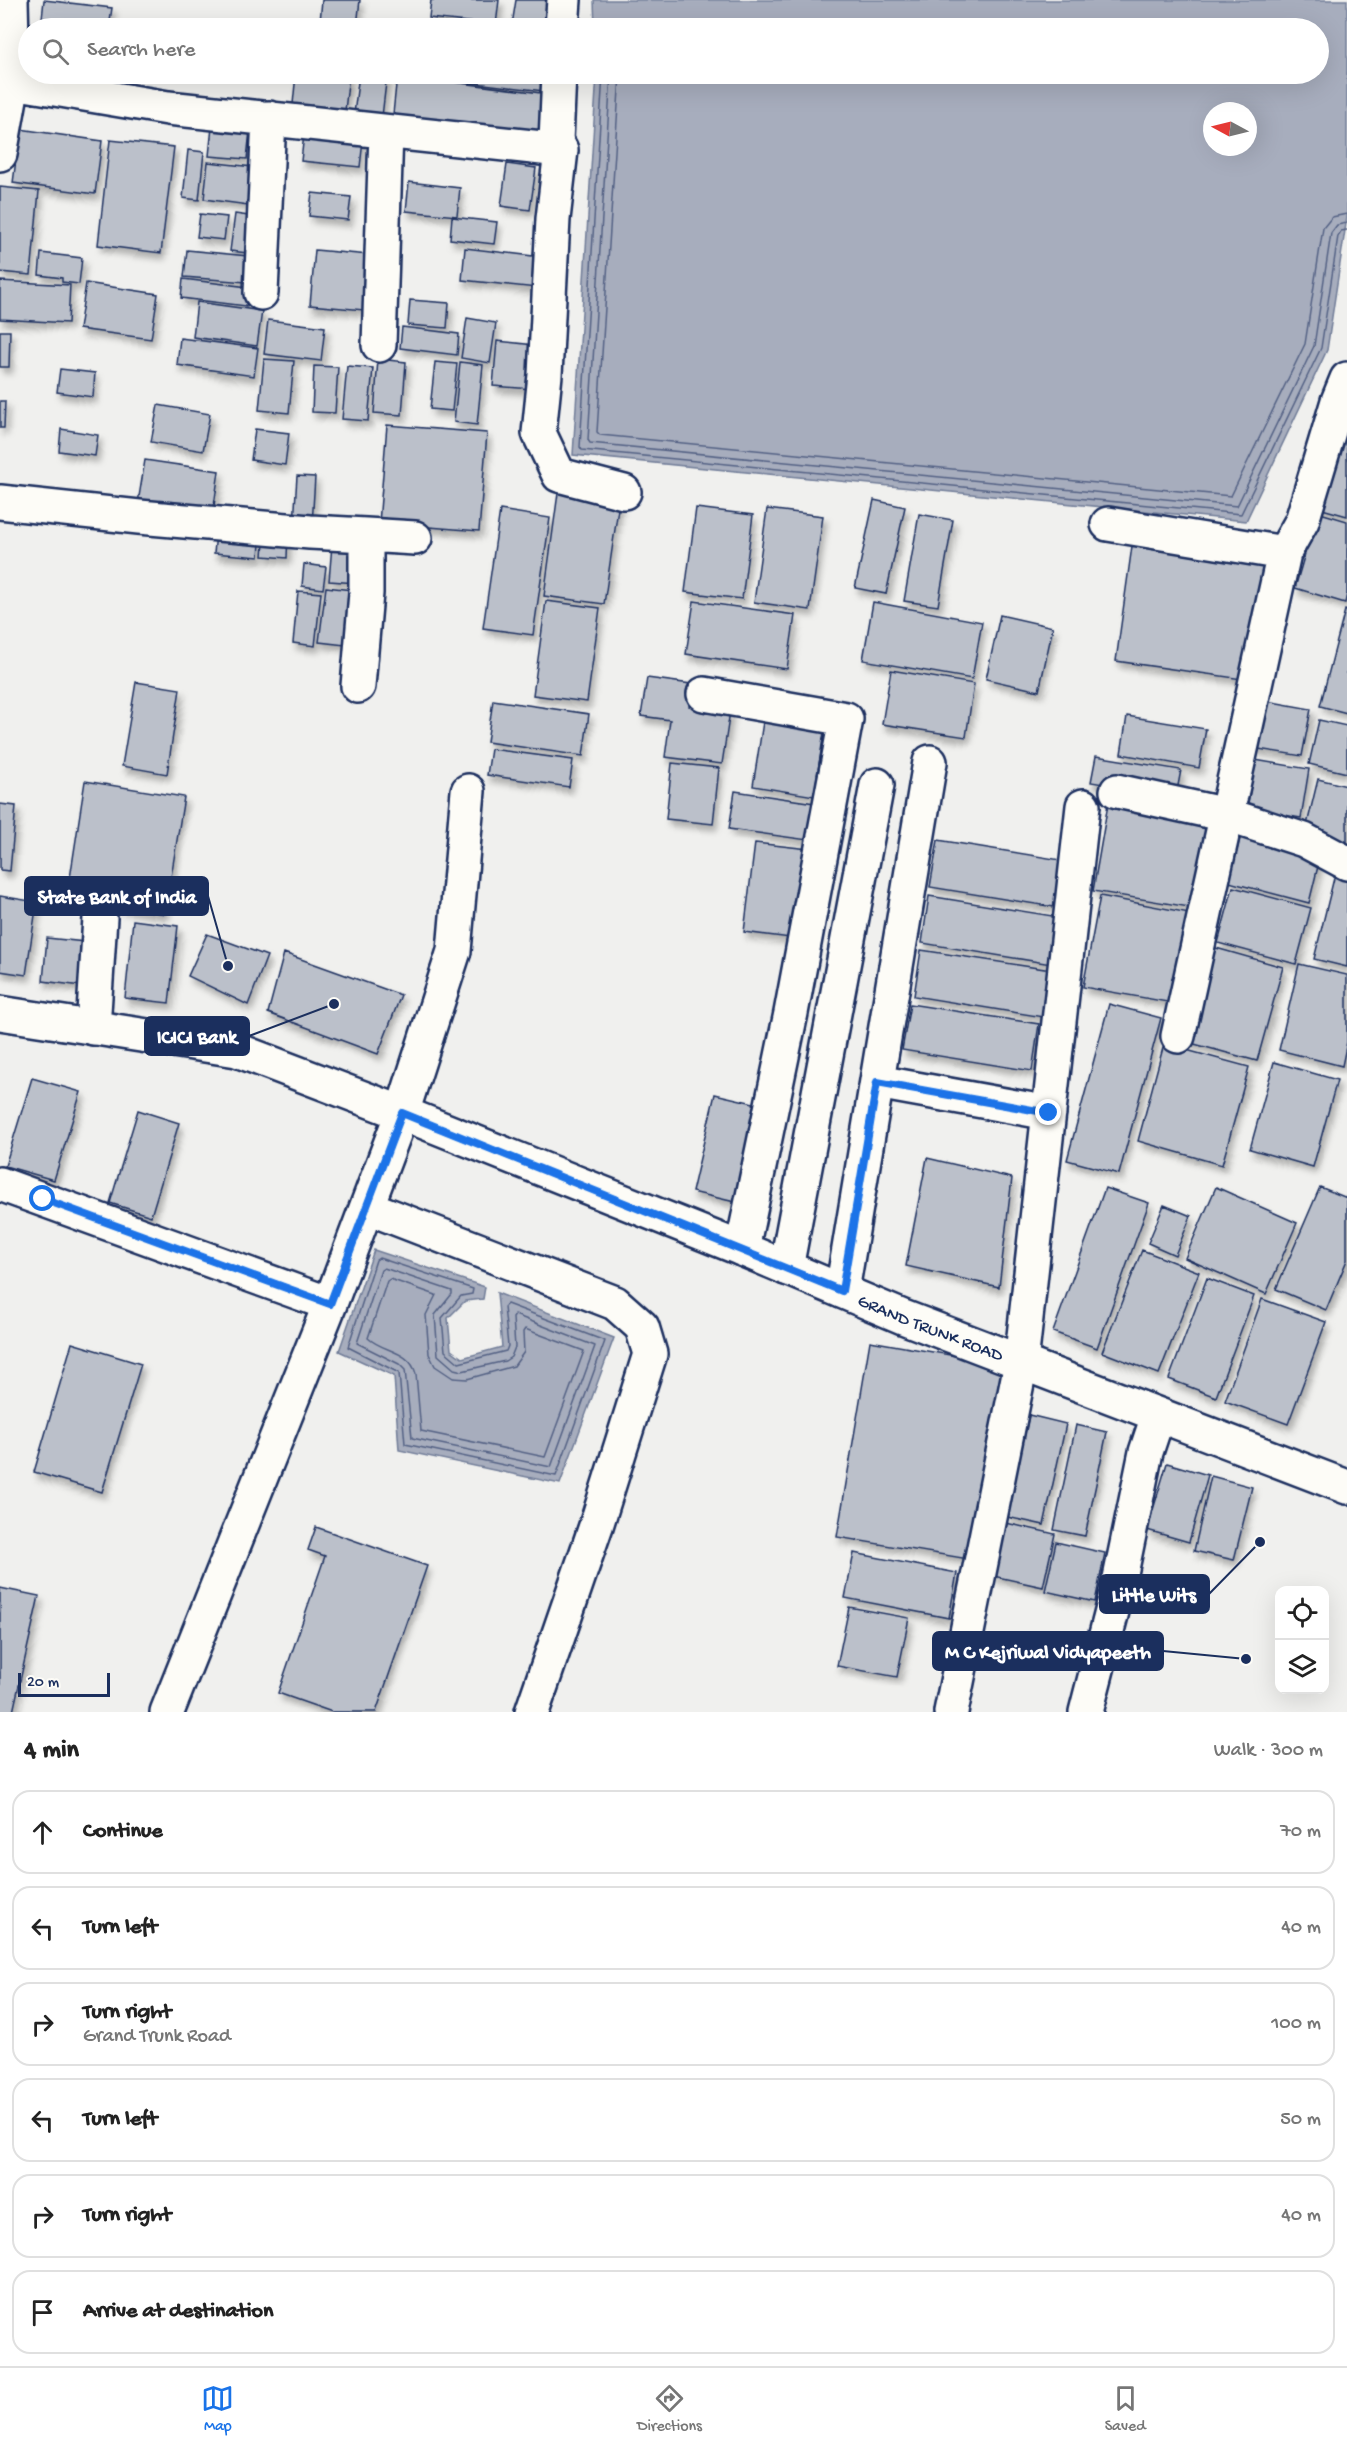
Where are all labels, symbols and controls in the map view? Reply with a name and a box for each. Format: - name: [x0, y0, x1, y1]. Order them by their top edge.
- search box: [18, 18, 1329, 84]
- icon: search: [39, 35, 72, 68]
- text: Search here: [87, 38, 195, 64]
- north arrow: [1203, 102, 1257, 156]
- callout: State Bank of India: [25, 877, 208, 915]
- text: State Bank of India: [38, 888, 197, 911]
- callout: ICICI Bank: [145, 1017, 249, 1055]
- text: ICICI Bank: [157, 1028, 239, 1051]
- route end: [1035, 1099, 1061, 1125]
- route start: [29, 1185, 55, 1211]
- street label: GRAND TRUNK ROAD: [854, 1291, 1006, 1367]
- callout: Little Wits: [1100, 1575, 1209, 1613]
- text: Little Wits: [1112, 1586, 1198, 1609]
- map controls: [1275, 1586, 1329, 1694]
- button: locate: [1275, 1586, 1329, 1640]
- callout: M C Kejriwal Vidyapeeth: [933, 1632, 1163, 1670]
- button: layers: [1275, 1640, 1329, 1694]
- text: M C Kejriwal Vidyapeeth: [945, 1643, 1151, 1666]
- scale bar: [18, 1670, 110, 1698]
- text: 20 m: [27, 1674, 59, 1693]
- text: 4 min: [24, 1736, 79, 1767]
- text: Walk · 300 m: [1214, 1740, 1323, 1763]
- icon: ahead: [26, 1816, 59, 1849]
- text: Continue: [83, 1819, 163, 1845]
- text: 70 m: [1280, 1821, 1321, 1844]
- icon: left: [26, 1912, 59, 1945]
- text: Turn left: [83, 1915, 157, 1941]
- text: 40 m: [1281, 1917, 1321, 1940]
- text: Turn right: [83, 2000, 171, 2026]
- icon: right: [26, 2008, 59, 2041]
- text: 100 m: [1271, 2013, 1321, 2036]
- text: Grand Trunk Road: [83, 2026, 231, 2049]
- icon: left: [26, 2104, 59, 2137]
- text: Turn left: [83, 2107, 157, 2133]
- text: 50 m: [1280, 2109, 1321, 2132]
- icon: right: [26, 2200, 59, 2233]
- text: Turn right: [83, 2203, 171, 2229]
- text: 40 m: [1281, 2205, 1321, 2228]
- icon: arrive: [26, 2296, 59, 2329]
- text: Arrive at destination: [83, 2299, 273, 2325]
- tab: Map: [201, 2382, 234, 2437]
- tab: Directions: [637, 2382, 702, 2437]
- tab: Saved: [1105, 2382, 1146, 2437]

